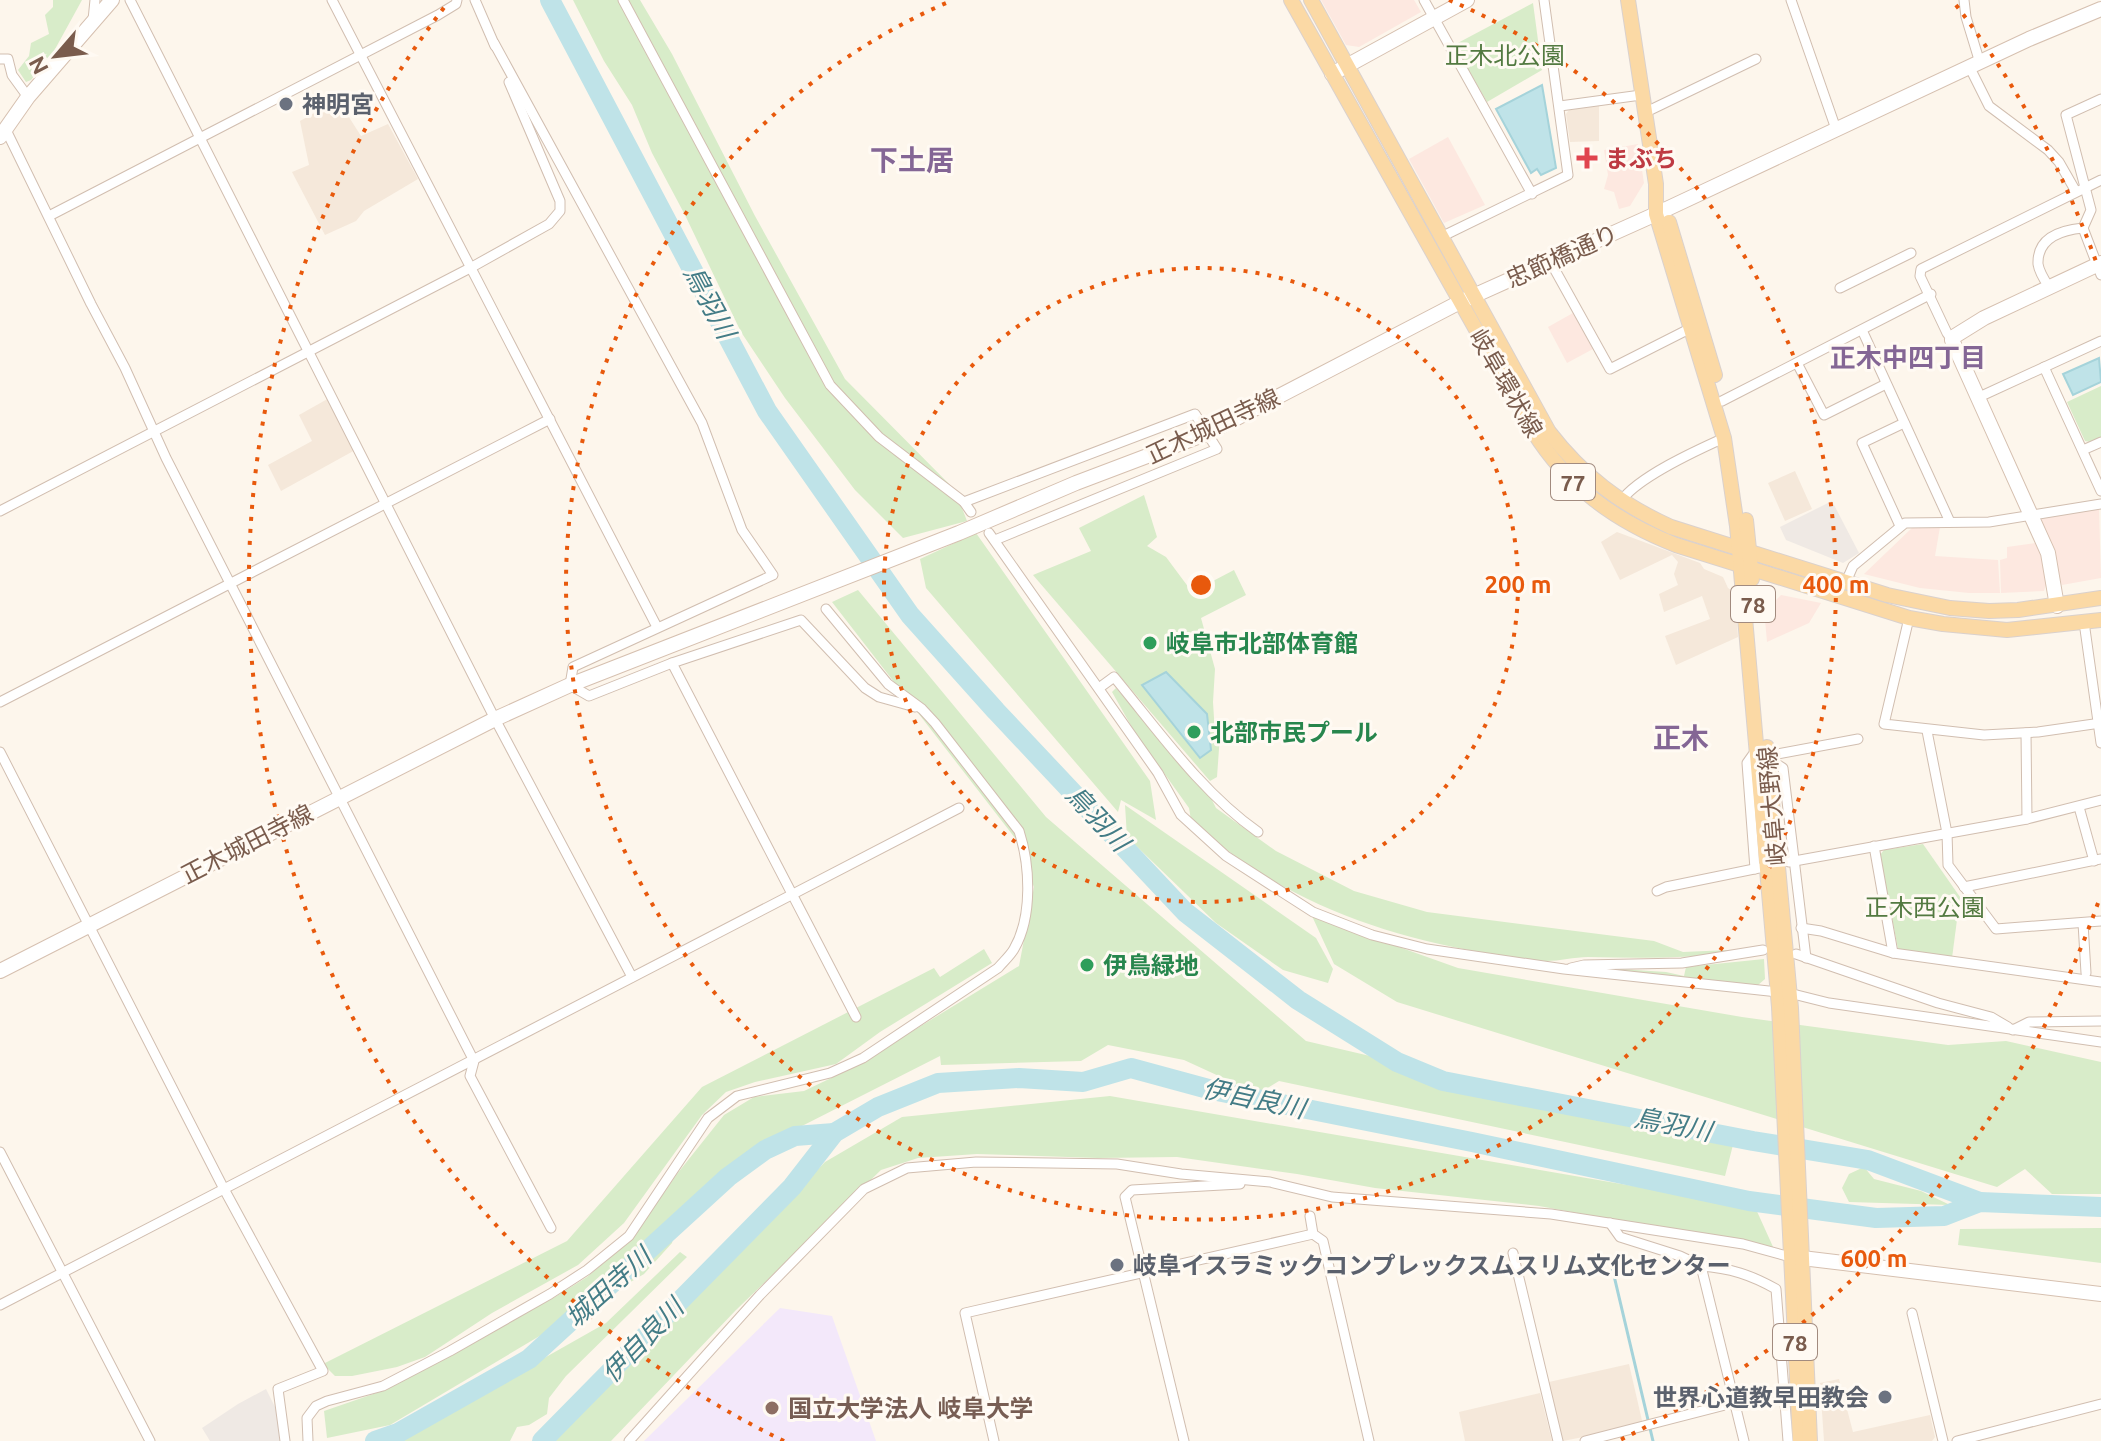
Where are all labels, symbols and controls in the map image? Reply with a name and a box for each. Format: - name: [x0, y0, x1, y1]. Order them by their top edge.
- north arrow: [16, 16, 96, 96]
- park label: 正木北公園: [1445, 42, 1565, 69]
- text: N: [23, 53, 53, 79]
- place label: 神明宮: [302, 91, 374, 118]
- marker: 神明宮: [277, 95, 295, 113]
- district label: 下土居: [870, 144, 954, 175]
- place label: まぶち: [1605, 145, 1677, 172]
- marker: まぶち: [1576, 147, 1598, 169]
- street label: 忠節橋通り: [1502, 219, 1622, 293]
- water label: 鳥羽川: [679, 261, 743, 346]
- street label: 岐阜環状線: [1464, 324, 1548, 442]
- district label: 正木中四丁目: [1830, 343, 1986, 372]
- street label: 正木城田寺線: [1142, 383, 1284, 469]
- road number: 77: [1551, 464, 1595, 500]
- centre of rings: [1187, 571, 1215, 599]
- text: 200 m: [1485, 571, 1551, 598]
- text: 400 m: [1803, 571, 1869, 598]
- road number: 78: [1731, 586, 1775, 622]
- place label: 岐阜市北部体育館: [1166, 630, 1358, 657]
- marker: 岐阜市北部体育館: [1141, 634, 1159, 652]
- place label: 北部市民プール: [1210, 719, 1378, 746]
- district label: 正木: [1653, 722, 1709, 753]
- marker: 北部市民プール: [1185, 723, 1203, 741]
- street label: 岐阜大野線: [1753, 745, 1791, 867]
- water label: 鳥羽川: [1061, 780, 1137, 859]
- street label: 正木城田寺線: [177, 799, 317, 889]
- park label: 正木西公園: [1865, 894, 1985, 921]
- place label: 伊鳥緑地: [1103, 952, 1199, 979]
- marker: 伊鳥緑地: [1078, 956, 1096, 974]
- water label: 伊自良川: [1200, 1073, 1311, 1124]
- water label: 鳥羽川: [1632, 1102, 1717, 1146]
- water label: 城田寺川: [560, 1239, 659, 1333]
- text: 600 m: [1841, 1245, 1907, 1272]
- place label: 岐阜イスラミックコンプレックスムスリム文化センター: [1133, 1252, 1731, 1279]
- marker: 岐阜イスラミックコンプレックスムスリム文化センター: [1108, 1256, 1126, 1274]
- water label: 伊自良川: [595, 1290, 691, 1387]
- road number: 78: [1773, 1324, 1817, 1360]
- place label: 世界心道教早田教会: [1653, 1384, 1869, 1411]
- marker: 世界心道教早田教会: [1876, 1388, 1894, 1406]
- place label: 国立大学法人 岐阜大学: [788, 1395, 1034, 1422]
- marker: 国立大学法人 岐阜大学: [763, 1399, 781, 1417]

